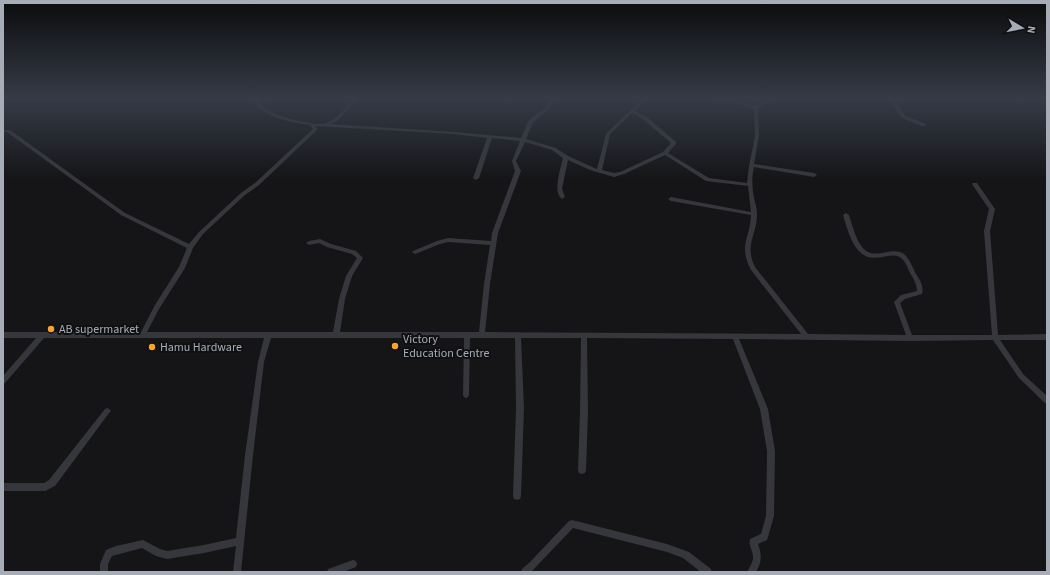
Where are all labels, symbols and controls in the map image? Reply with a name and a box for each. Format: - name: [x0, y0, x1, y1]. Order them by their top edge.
- north arrow: [1002, 8, 1042, 48]
- text: N: [1023, 25, 1039, 35]
- place label: AB supermarket: [59, 321, 139, 338]
- marker: AB supermarket: [46, 324, 56, 334]
- place label: Victory Education Centre: [403, 331, 490, 362]
- place label: Hamu Hardware: [160, 339, 242, 356]
- marker: Victory Education Centre: [390, 341, 400, 351]
- marker: Hamu Hardware: [147, 342, 157, 352]

